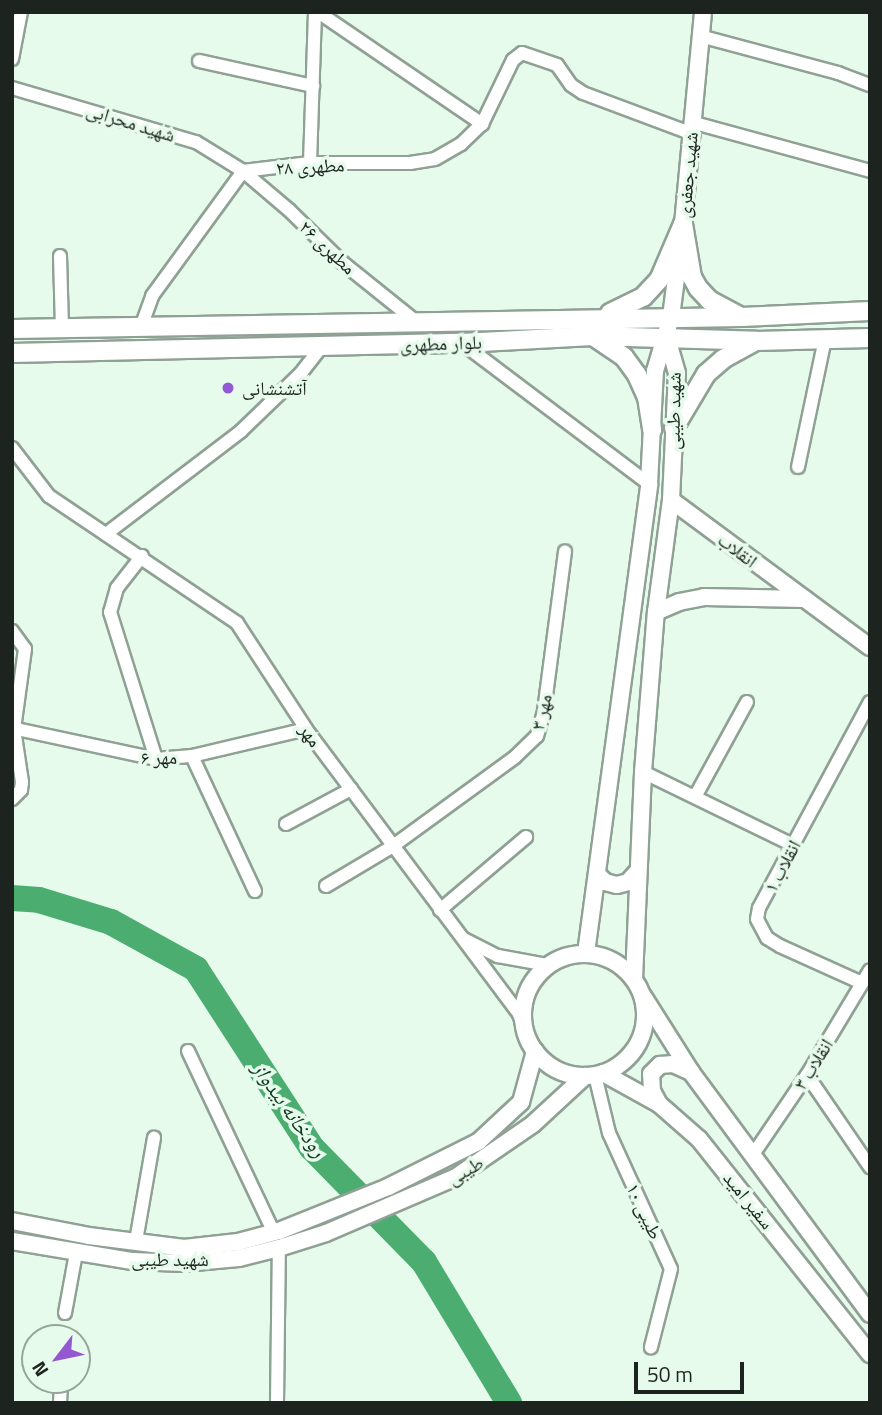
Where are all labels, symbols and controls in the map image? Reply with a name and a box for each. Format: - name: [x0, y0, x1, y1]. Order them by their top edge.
- street label: شهید محرابی: [84, 98, 178, 146]
- street label: شهید جعفری: [672, 131, 702, 219]
- street label: مطهری ۲۸: [275, 153, 345, 179]
- street label: مطهری ۲۶: [295, 215, 361, 279]
- street label: بلوار مطهری: [400, 330, 482, 356]
- street label: شهید طیبی: [661, 372, 685, 450]
- place label: آتشنشانی: [242, 377, 307, 399]
- marker: آتشنشانی: [220, 380, 236, 396]
- street label: انقلاب: [714, 528, 762, 572]
- street label: مهر ۳: [526, 692, 556, 732]
- street label: مهر: [295, 719, 327, 751]
- street label: مهر ۶: [141, 746, 177, 768]
- street label: انقلاب ۱: [759, 836, 805, 896]
- street label: انقلاب ۳: [788, 1034, 838, 1094]
- water label: رودخانه بیدواز: [248, 1056, 332, 1162]
- street label: طیبی: [443, 1151, 487, 1189]
- street label: سفیر امید: [719, 1167, 779, 1233]
- street label: طیبی ۱۰: [622, 1179, 668, 1243]
- street label: شهید طیبی: [131, 1248, 209, 1270]
- north arrow: [21, 1324, 91, 1394]
- scale bar: [637, 1348, 747, 1392]
- text: N: [24, 1356, 55, 1383]
- text: 50 m: [647, 1358, 693, 1390]

